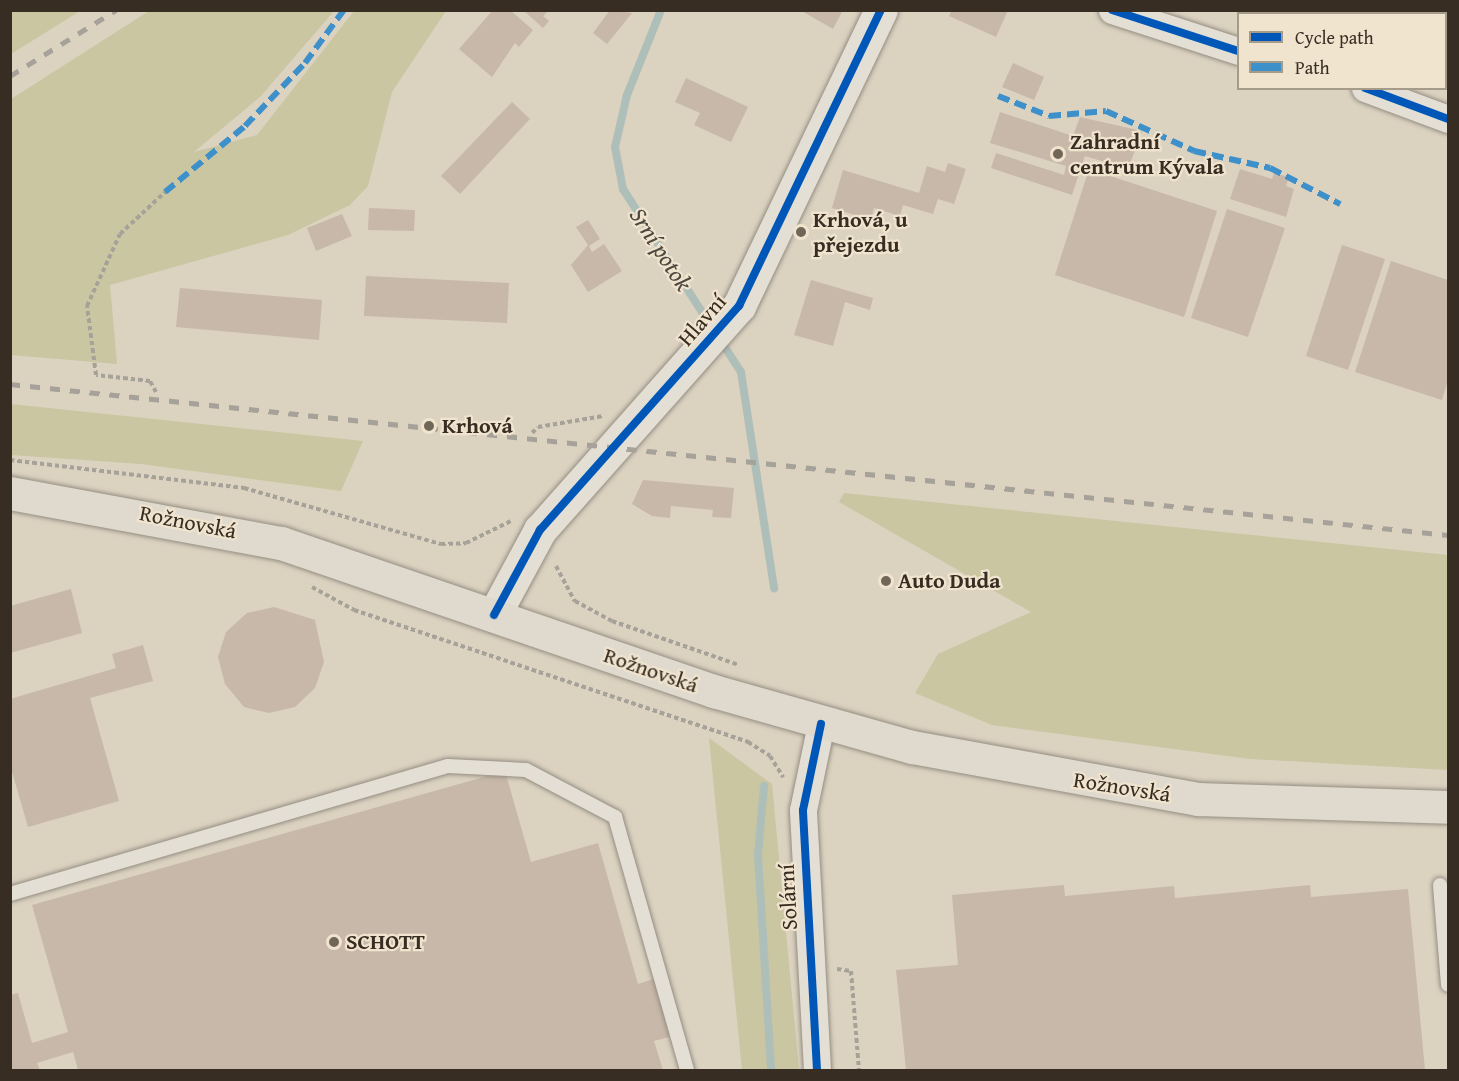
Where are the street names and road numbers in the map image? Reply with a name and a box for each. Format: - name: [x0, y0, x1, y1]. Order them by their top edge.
- street label: Hlavní: [672, 289, 732, 351]
- street label: Rožnovská: [137, 500, 239, 544]
- street label: Rožnovská: [600, 642, 702, 698]
- street label: Rožnovská: [1072, 766, 1172, 808]
- street label: Solární: [773, 863, 803, 931]

